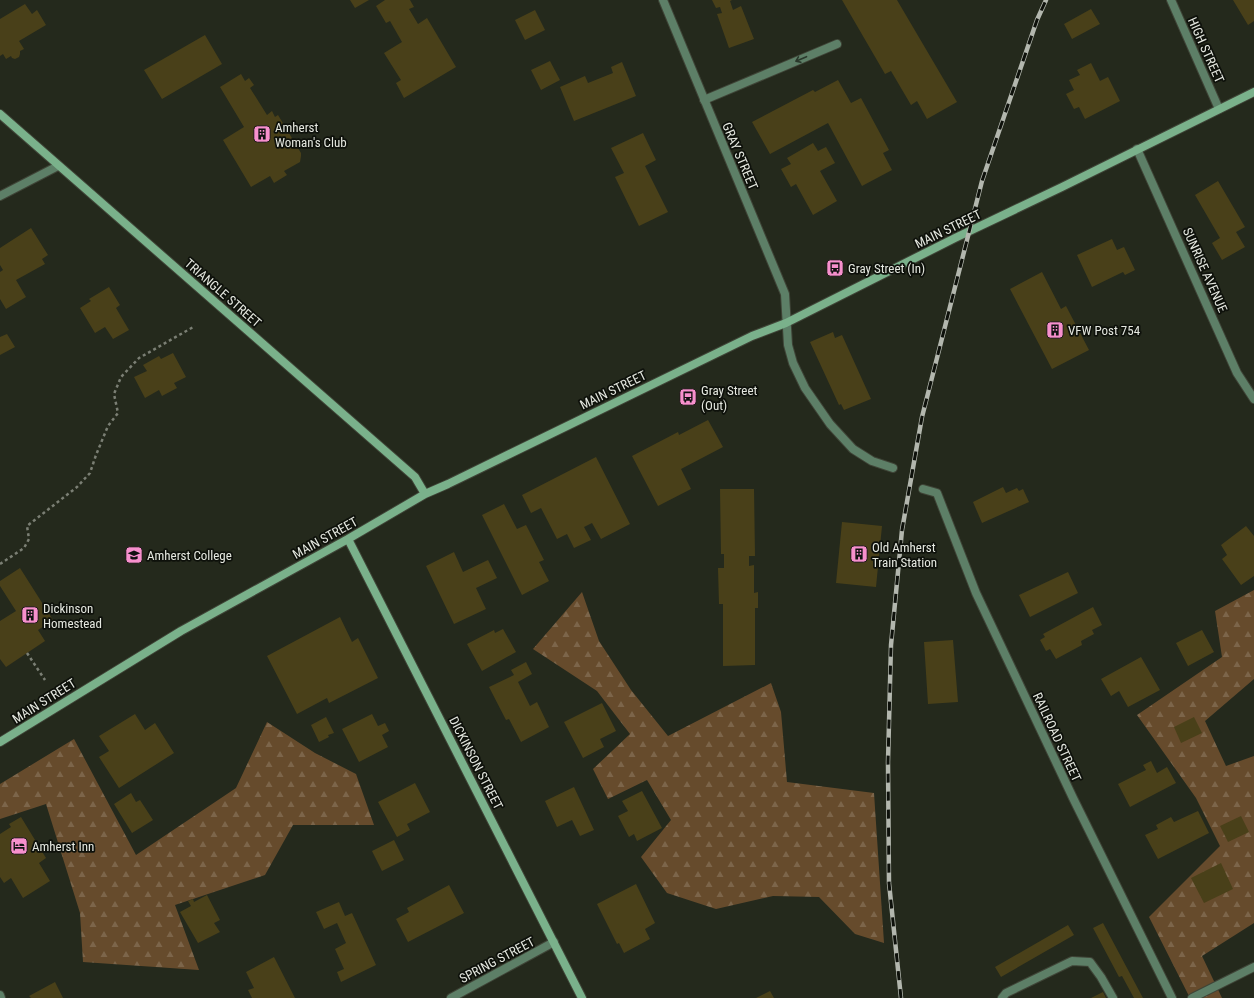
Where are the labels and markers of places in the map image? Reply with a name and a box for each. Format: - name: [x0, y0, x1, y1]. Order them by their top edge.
- place label: Amherst Woman's Club: [275, 120, 347, 150]
- building icon: Amherst Woman's Club: [252, 124, 272, 144]
- bus stop icon: Gray Street (In): [825, 258, 845, 278]
- place label: Gray Street (In): [848, 261, 925, 276]
- building icon: VFW Post 754: [1045, 320, 1065, 340]
- place label: VFW Post 754: [1068, 323, 1141, 338]
- place label: Gray Street (Out): [701, 383, 758, 413]
- bus stop icon: Gray Street (Out): [678, 387, 698, 407]
- place label: Old Amherst Train Station: [872, 540, 937, 570]
- building icon: Old Amherst Train Station: [849, 544, 869, 564]
- school or university icon: Amherst College: [124, 545, 144, 565]
- place label: Amherst College: [147, 548, 232, 563]
- place label: Dickinson Homestead: [43, 601, 102, 631]
- building icon: Dickinson Homestead: [20, 605, 40, 625]
- hotel icon: Amherst Inn: [9, 836, 29, 856]
- place label: Amherst Inn: [32, 839, 94, 854]

